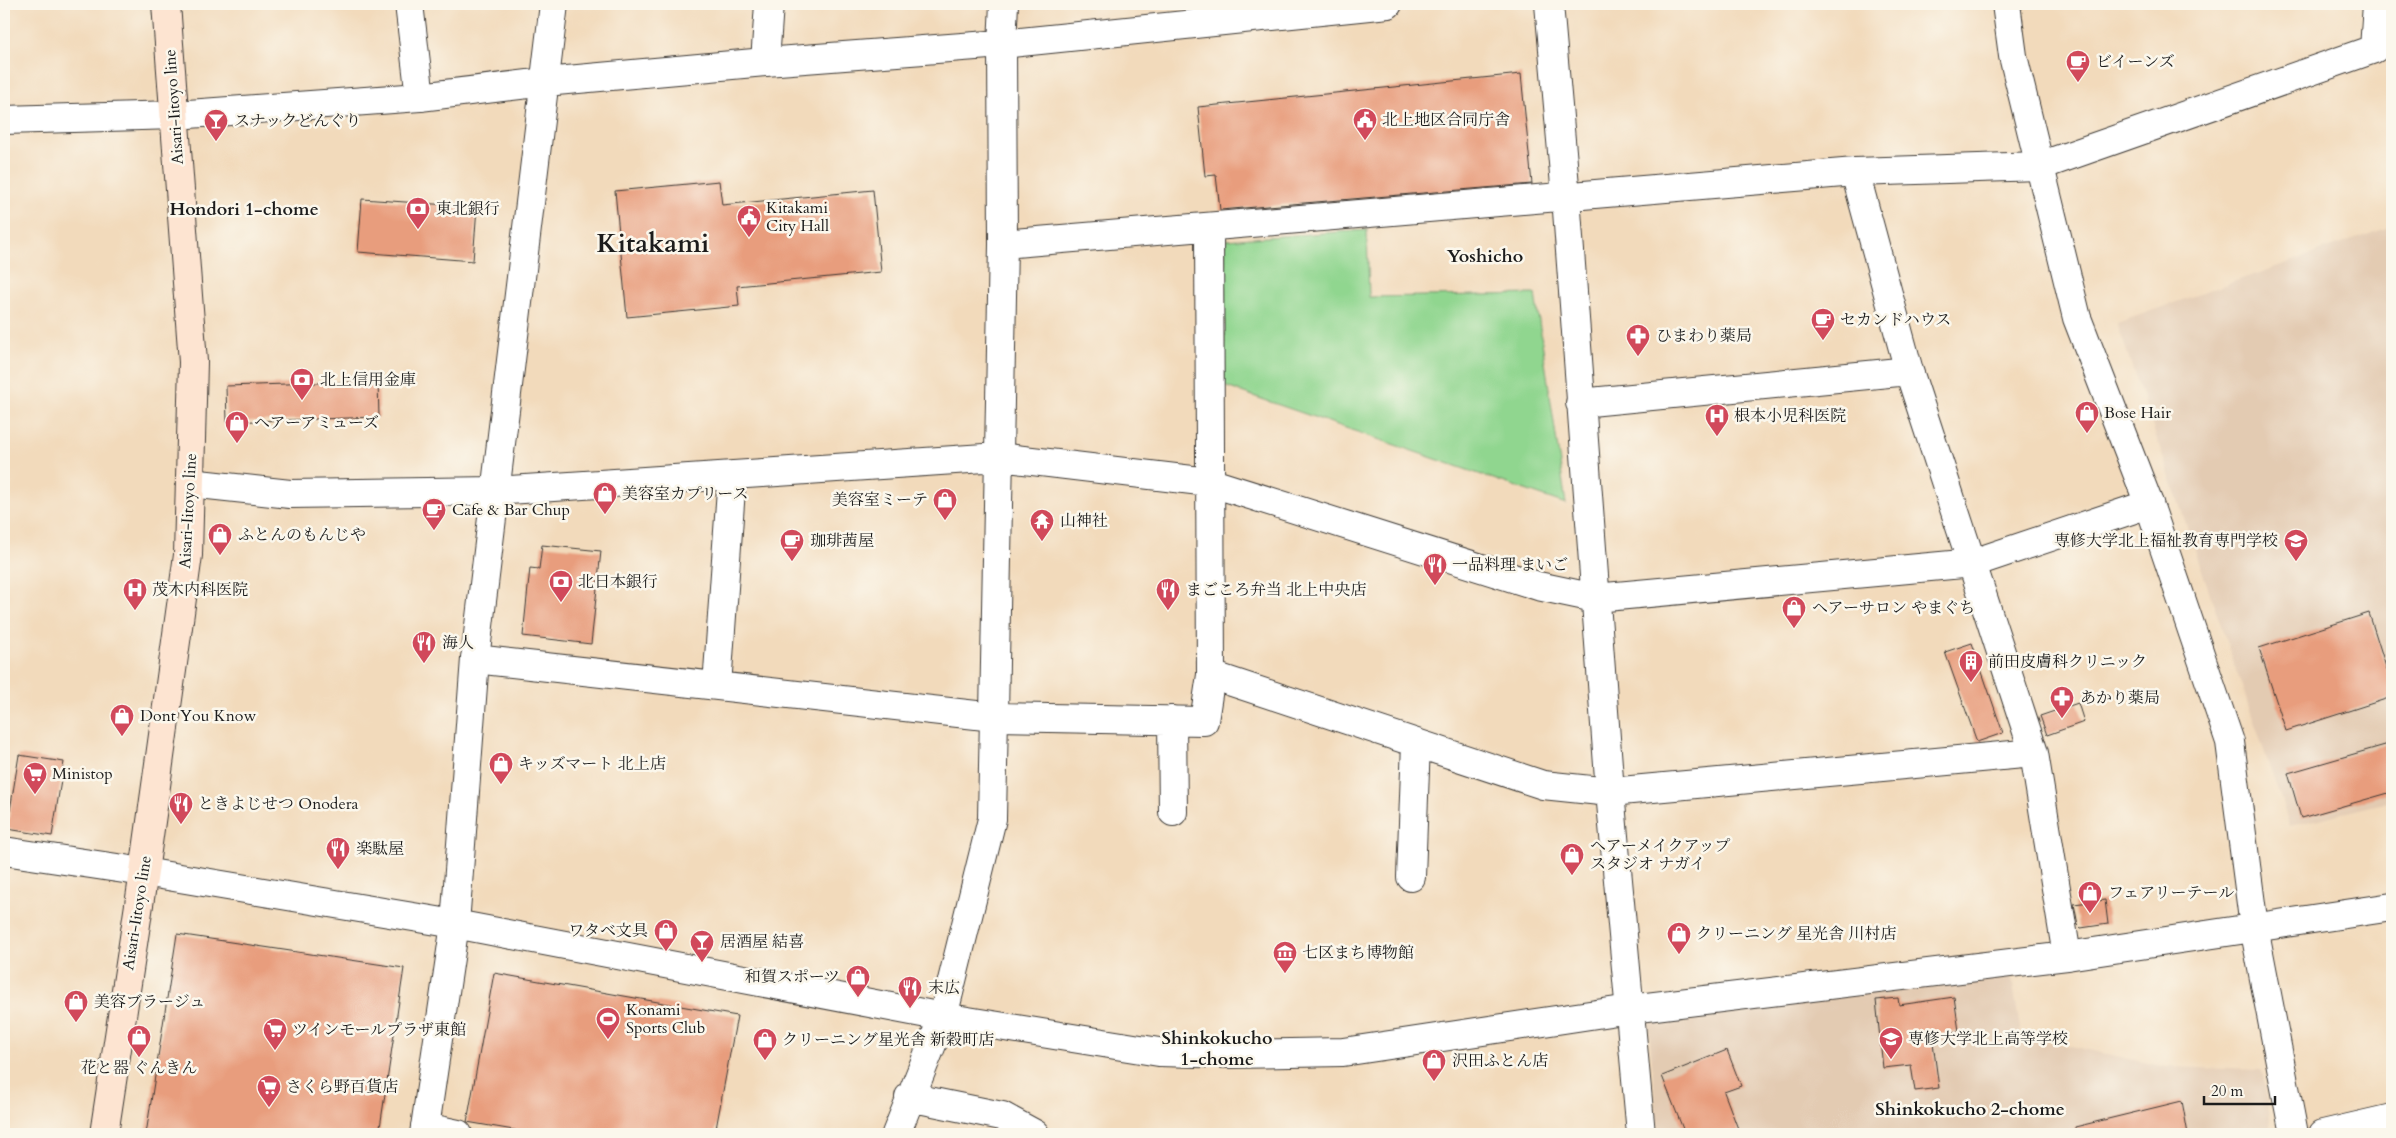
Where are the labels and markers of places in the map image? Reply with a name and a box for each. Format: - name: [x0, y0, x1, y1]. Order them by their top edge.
- cafe icon: ビイーンズ: [2065, 49, 2091, 83]
- place label: ビイーンズ: [2096, 51, 2175, 73]
- public building icon: 北上地区合同庁舎: [1352, 107, 1378, 141]
- bar icon: スナックどんぐり: [203, 108, 229, 142]
- place label: 北上地区合同庁舎: [1382, 109, 1510, 131]
- place label: スナックどんぐり: [234, 110, 361, 132]
- bank icon: 東北銀行: [405, 196, 431, 230]
- place label: Kitakami City Hall: [766, 197, 829, 237]
- place label: 東北銀行: [436, 198, 500, 220]
- public building icon: Kitakami City Hall: [736, 204, 762, 238]
- cafe icon: セカンドハウス: [1810, 307, 1836, 341]
- place label: セカンドハウス: [1840, 309, 1951, 331]
- pharmacy icon: ひまわり薬局: [1625, 323, 1651, 357]
- place label: ひまわり薬局: [1656, 325, 1752, 347]
- bank icon: 北上信用金庫: [289, 367, 315, 401]
- place label: 北上信用金庫: [320, 369, 416, 391]
- shop icon: Bose Hair: [2074, 400, 2100, 434]
- place label: Bose Hair: [2104, 402, 2171, 424]
- hospital icon: 根本小児科医院: [1704, 403, 1730, 437]
- place label: 根本小児科医院: [1734, 405, 1846, 427]
- shop icon: ヘアーアミューズ: [224, 410, 250, 444]
- place label: ヘアーアミューズ: [254, 412, 379, 434]
- shop icon: 美容室カプリース: [592, 481, 618, 515]
- place label: 美容室カプリース: [622, 483, 749, 505]
- shop icon: 美容室ミーテ: [932, 487, 958, 521]
- place label: 美容室ミーテ: [832, 489, 928, 511]
- cafe icon: Cafe & Bar Chup: [421, 497, 447, 531]
- place label: Cafe & Bar Chup: [452, 499, 570, 521]
- temple icon: 山神社: [1029, 508, 1055, 542]
- place label: 山神社: [1060, 510, 1108, 532]
- shop icon: ふとんのもんじや: [207, 522, 233, 556]
- place label: ふとんのもんじや: [238, 524, 366, 546]
- cafe icon: 珈琲茜屋: [779, 528, 805, 562]
- school or university icon: 専修大学北上福祉教育専門学校: [2283, 528, 2309, 562]
- place label: 珈琲茜屋: [810, 530, 874, 552]
- place label: 専修大学北上福祉教育専門学校: [2054, 530, 2278, 552]
- restaurant icon: 一品料理 まいご: [1422, 552, 1448, 586]
- place label: 一品料理 まいご: [1452, 554, 1568, 576]
- bank icon: 北日本銀行: [548, 569, 574, 603]
- place label: 北日本銀行: [578, 571, 658, 593]
- hospital icon: 茂木内科医院: [122, 577, 148, 611]
- restaurant icon: まごころ弁当 北上中央店: [1155, 577, 1181, 611]
- place label: 茂木内科医院: [152, 579, 248, 601]
- place label: まごころ弁当 北上中央店: [1186, 579, 1366, 601]
- shop icon: ヘアーサロン やまぐち: [1781, 595, 1807, 629]
- place label: ヘアーサロン やまぐち: [1812, 597, 1975, 619]
- restaurant icon: 海人: [411, 630, 437, 664]
- place label: 海人: [442, 632, 474, 654]
- building icon: 前田皮膚科クリニック: [1958, 649, 1984, 683]
- place label: 前田皮膚科クリニック: [1988, 651, 2147, 673]
- pharmacy icon: あかり薬局: [2049, 685, 2075, 719]
- place label: あかり薬局: [2080, 687, 2160, 709]
- shop icon: Dont You Know: [109, 703, 135, 737]
- place label: Dont You Know: [140, 705, 256, 727]
- shop icon: キッズマート 北上店: [488, 751, 514, 785]
- place label: キッズマート 北上店: [518, 753, 666, 775]
- supermarket icon: Ministop: [22, 761, 48, 795]
- place label: Ministop: [52, 763, 113, 785]
- restaurant icon: ときよじせつ Onodera: [168, 791, 194, 825]
- place label: ときよじせつ Onodera: [198, 793, 358, 815]
- place label: ヘアーメイクアップ スタジオ ナガイ: [1590, 835, 1730, 875]
- restaurant icon: 楽駄屋: [325, 836, 351, 870]
- place label: 楽駄屋: [356, 838, 404, 860]
- shop icon: ヘアーメイクアップ スタジオ ナガイ: [1559, 842, 1585, 876]
- shop icon: フェアリーテール: [2077, 880, 2103, 914]
- place label: フェアリーテール: [2108, 882, 2234, 904]
- shop icon: ワタベ文具: [653, 918, 679, 952]
- place label: ワタベ文具: [568, 920, 648, 942]
- shop icon: クリーニング 星光舎 川村店: [1666, 921, 1692, 955]
- place label: クリーニング 星光舎 川村店: [1696, 923, 1896, 945]
- bar icon: 居酒屋 結喜: [689, 929, 715, 963]
- place label: 居酒屋 結喜: [720, 931, 804, 953]
- museum icon: 七区まち博物館: [1272, 940, 1298, 974]
- place label: 七区まち博物館: [1302, 942, 1414, 964]
- shop icon: 和賀スポーツ: [845, 964, 871, 998]
- place label: 和賀スポーツ: [745, 966, 840, 988]
- restaurant icon: 末広: [897, 975, 923, 1009]
- place label: 末広: [928, 977, 960, 999]
- shop icon: 美容ブラージュ: [63, 989, 89, 1023]
- place label: 美容ブラージュ: [94, 991, 205, 1013]
- place label: Konami Sports Club: [626, 999, 705, 1039]
- sports icon: Konami Sports Club: [595, 1006, 621, 1040]
- supermarket icon: ツインモールプラザ東館: [262, 1017, 288, 1051]
- place label: ツインモールプラザ東館: [292, 1019, 466, 1041]
- shop icon: 花と器 ぐんきん: [126, 1024, 152, 1058]
- school or university icon: 専修大学北上高等学校: [1878, 1026, 1904, 1060]
- shop icon: クリーニング星光舎 新穀町店: [752, 1027, 778, 1061]
- place label: 専修大学北上高等学校: [1908, 1028, 2068, 1050]
- place label: クリーニング星光舎 新穀町店: [782, 1029, 994, 1051]
- shop icon: 沢田ふとん店: [1421, 1048, 1447, 1082]
- place label: 沢田ふとん店: [1452, 1050, 1548, 1072]
- place label: 花と器 ぐんきん: [81, 1057, 197, 1079]
- supermarket icon: さくら野百貨店: [256, 1074, 282, 1108]
- place label: さくら野百貨店: [286, 1076, 398, 1098]

